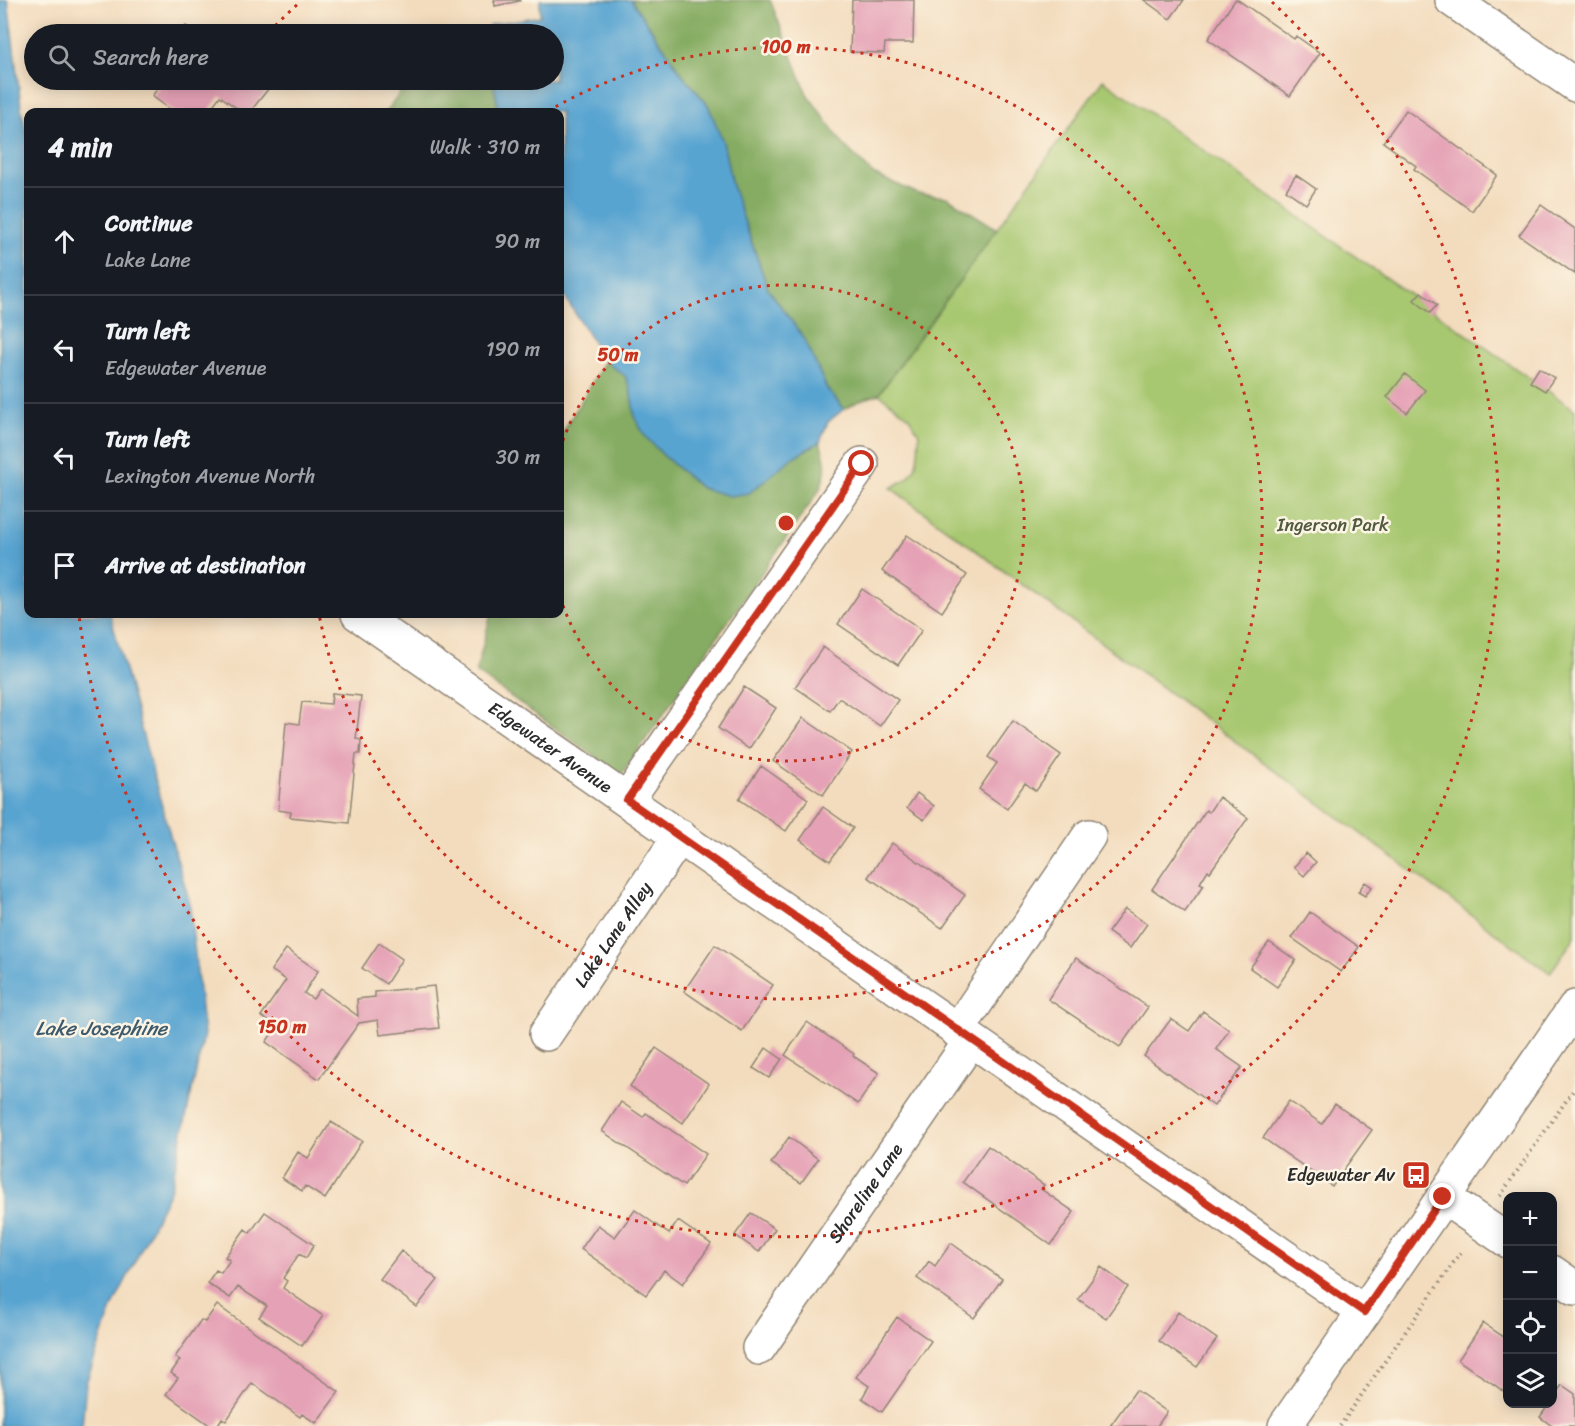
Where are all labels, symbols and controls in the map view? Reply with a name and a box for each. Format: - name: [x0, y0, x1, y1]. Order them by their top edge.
- search box: [24, 24, 564, 90]
- text: 100 m: [762, 31, 811, 63]
- text: Search here: [93, 38, 209, 77]
- icon: search: [45, 41, 78, 74]
- text: 4 min: [48, 124, 112, 170]
- text: Walk · 310 m: [430, 130, 540, 165]
- text: Continue: [105, 204, 193, 243]
- text: 90 m: [495, 224, 540, 259]
- icon: ahead: [48, 225, 81, 258]
- text: Lake Lane: [105, 243, 191, 278]
- text: Turn left: [105, 312, 190, 351]
- text: 190 m: [486, 332, 540, 367]
- icon: left: [48, 333, 81, 366]
- text: 50 m: [598, 339, 639, 371]
- text: Edgewater Avenue: [105, 351, 267, 386]
- text: Turn left: [105, 420, 190, 459]
- text: 30 m: [496, 440, 540, 475]
- icon: left: [48, 441, 81, 474]
- route start: [848, 450, 874, 476]
- text: Lexington Avenue North: [105, 459, 316, 494]
- park label: Ingerson Park: [1276, 509, 1389, 541]
- centre of rings: [776, 513, 796, 533]
- text: Arrive at destination: [105, 546, 306, 585]
- icon: arrive: [48, 549, 81, 582]
- street label: Edgewater Avenue: [481, 693, 619, 802]
- street label: Lake Lane Alley: [566, 874, 661, 994]
- water label: Lake Josephine: [35, 1011, 169, 1046]
- text: 150 m: [258, 1011, 306, 1043]
- street label: Shoreline Lane: [820, 1136, 912, 1250]
- place label: Edgewater Av: [1287, 1159, 1396, 1191]
- bus stop icon: Edgewater Av: [1400, 1159, 1432, 1191]
- route end: [1429, 1183, 1455, 1209]
- map controls: [1503, 1192, 1557, 1408]
- button: +: [1503, 1192, 1557, 1246]
- button: −: [1503, 1246, 1557, 1300]
- button: locate: [1503, 1300, 1557, 1354]
- button: layers: [1503, 1354, 1557, 1408]

